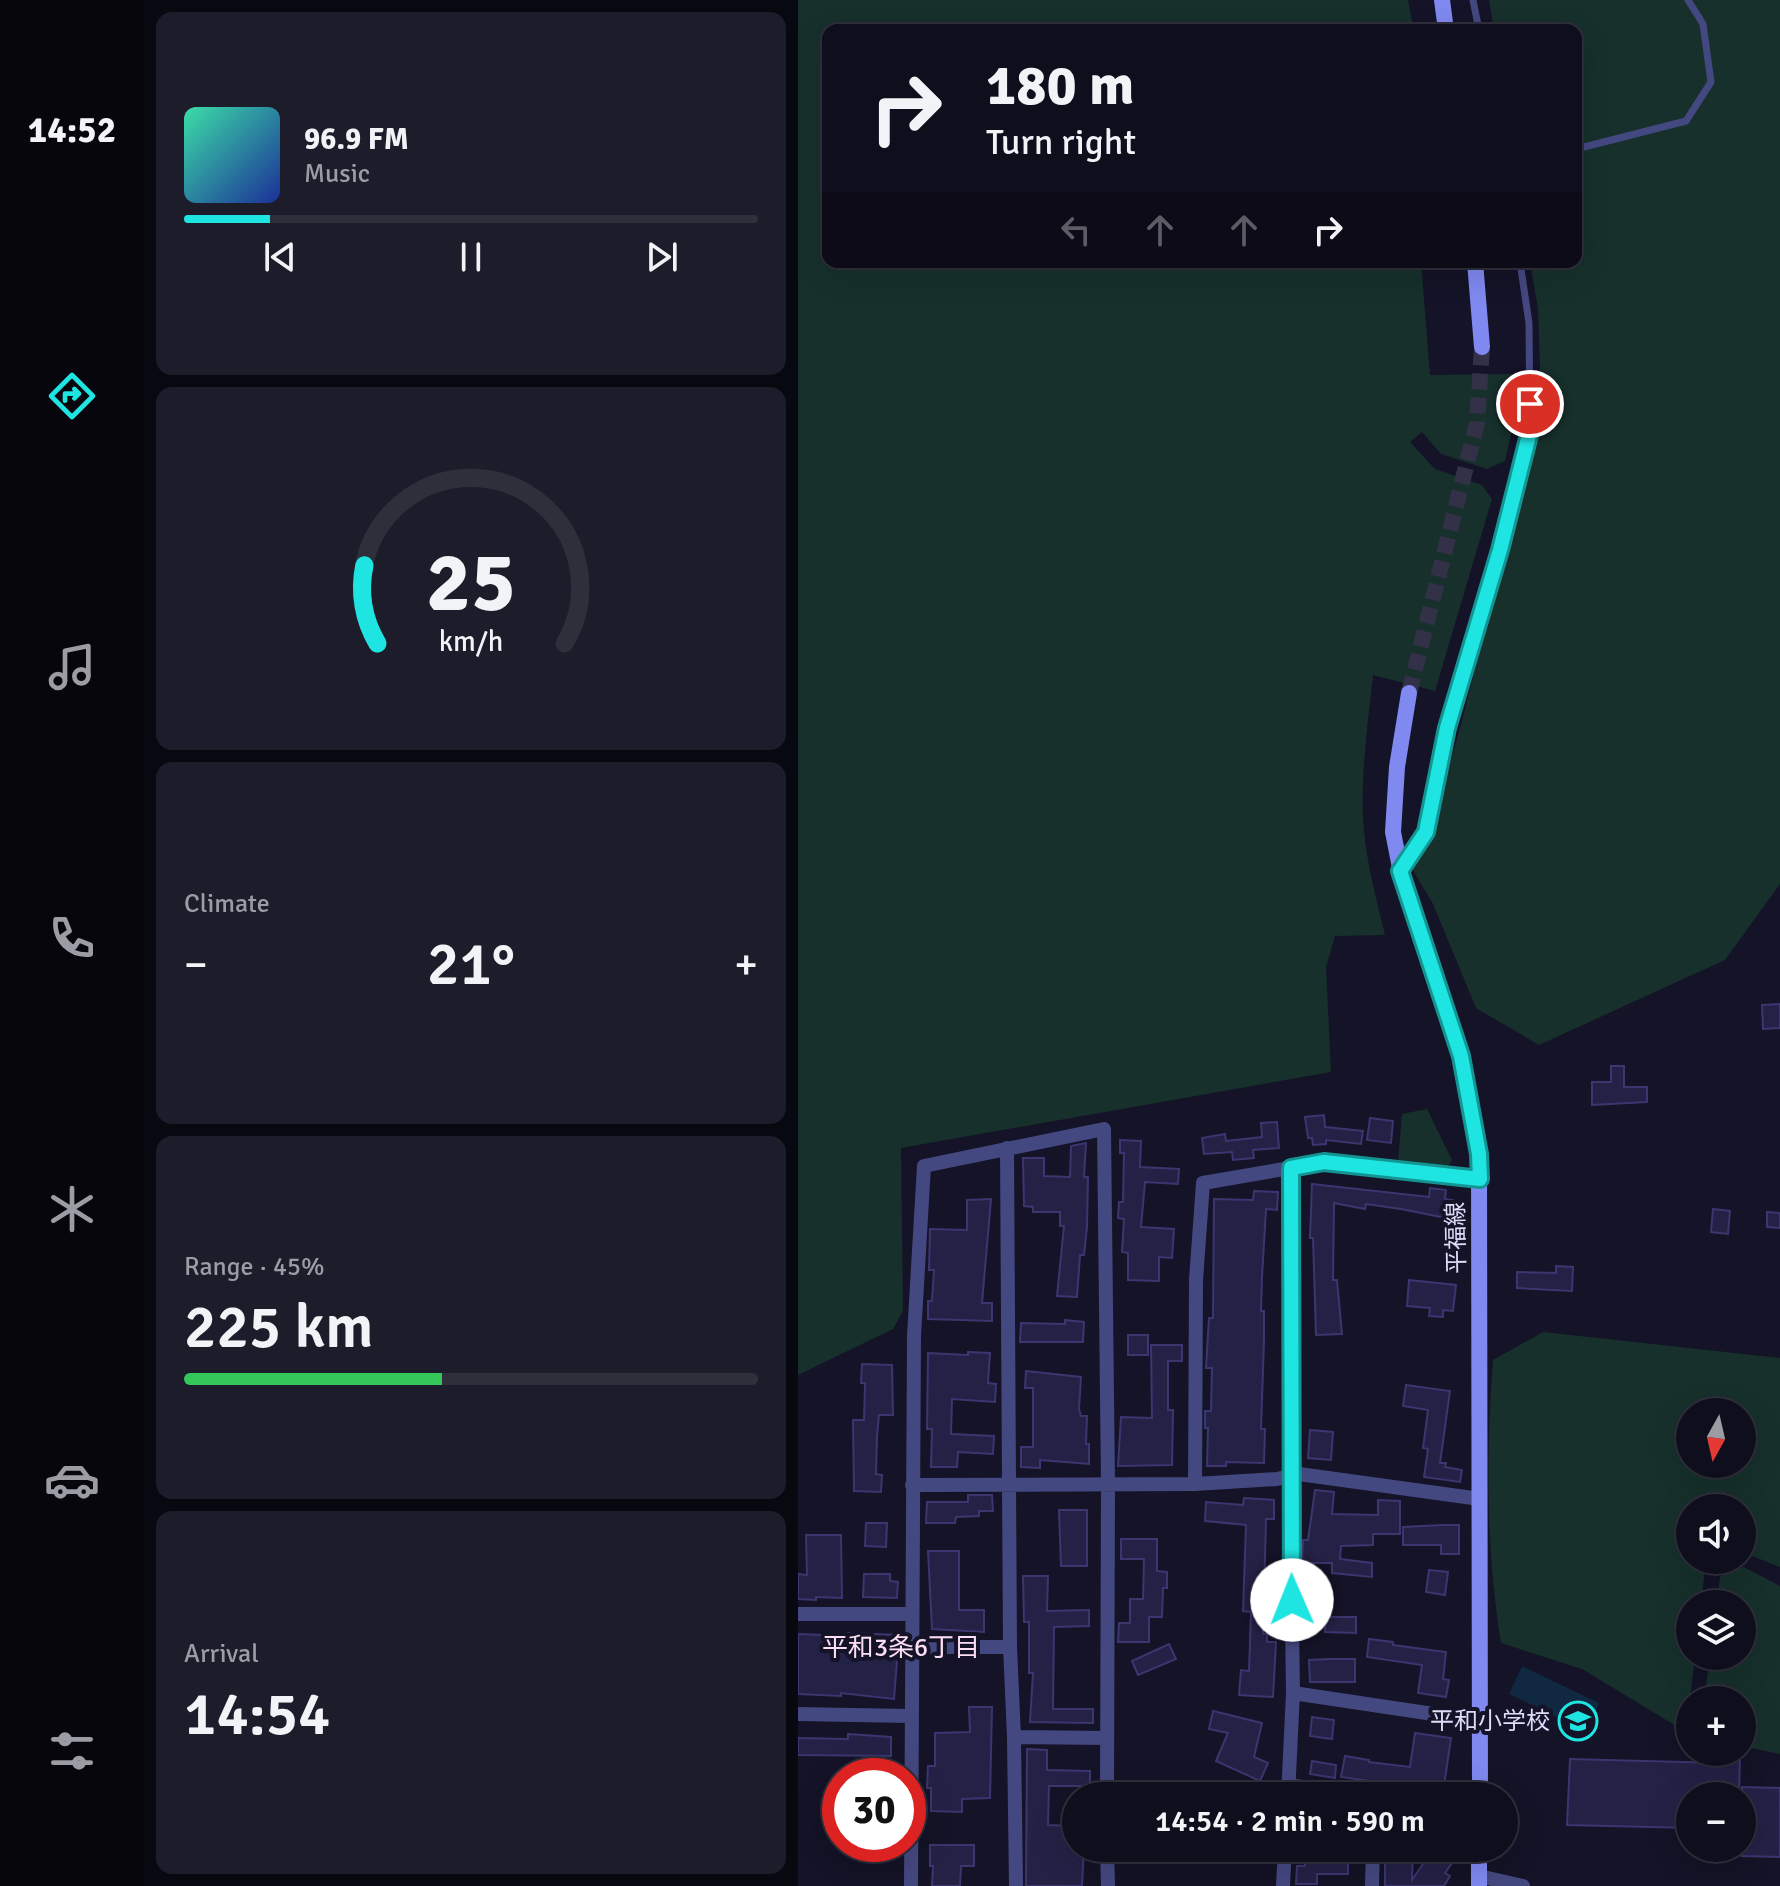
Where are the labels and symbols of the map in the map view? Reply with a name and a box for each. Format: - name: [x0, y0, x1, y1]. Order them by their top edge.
- pin: [1496, 370, 1564, 438]
- street label: 平福線: [1440, 1202, 1472, 1274]
- north arrow: [1676, 1398, 1756, 1478]
- position arrow: [1250, 1558, 1334, 1642]
- district label: 平和3条6丁目: [822, 1632, 980, 1664]
- school or university icon: 平和小学校: [1557, 1700, 1599, 1742]
- place label: 平和小学校: [1430, 1706, 1550, 1736]
- speed limit sign: 30: [822, 1758, 926, 1862]

